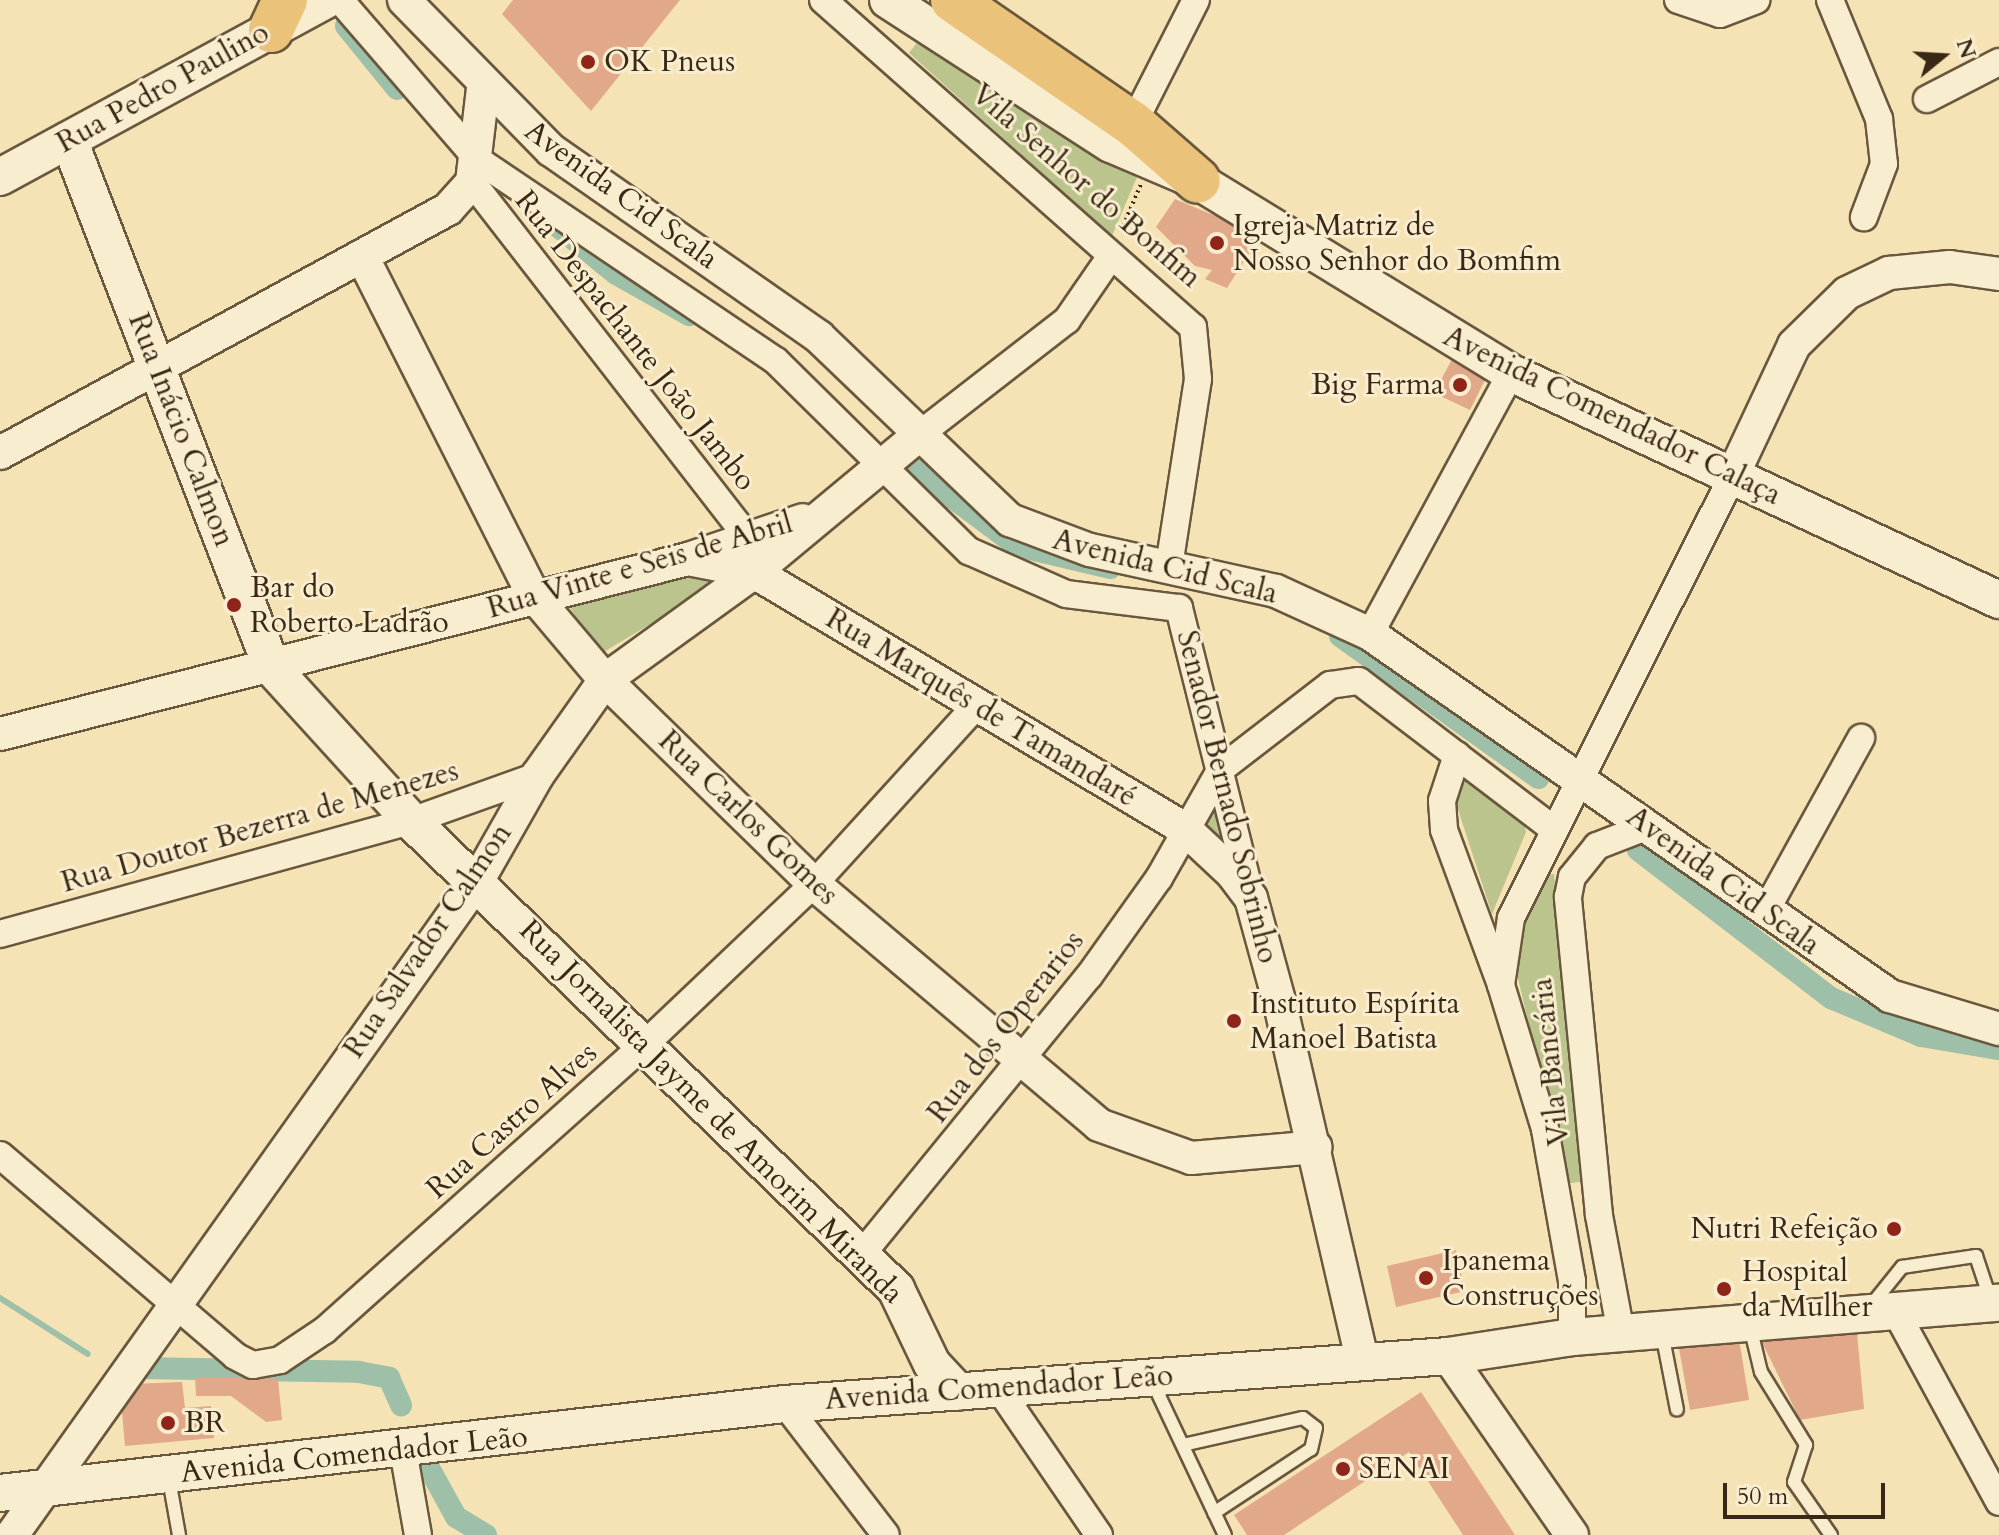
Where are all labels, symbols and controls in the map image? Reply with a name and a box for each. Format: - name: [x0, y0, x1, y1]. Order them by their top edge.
- street label: Rua Pedro Paulino: [50, 15, 276, 161]
- north arrow: [1903, 16, 1983, 96]
- text: N: [1949, 35, 1983, 62]
- place label: OK Pneus: [604, 44, 735, 80]
- marker: OK Pneus: [579, 53, 597, 71]
- street label: Vila Senhor do Bonfim: [964, 76, 1208, 296]
- street label: Avenida Cid Scala: [517, 113, 725, 277]
- street label: Rua Despachante João Jambo: [507, 184, 763, 498]
- place label: Igreja Matriz de Nosso Senhor do Bomfim: [1233, 208, 1561, 278]
- marker: Igreja Matriz de Nosso Senhor do Bomfim: [1208, 234, 1226, 252]
- street label: Rua Inácio Calmon: [120, 308, 242, 552]
- street label: Avenida Comendador Calaça: [1437, 318, 1787, 514]
- place label: Big Farma: [1311, 367, 1444, 403]
- marker: Big Farma: [1451, 376, 1469, 394]
- street label: Rua Vinte e Seis de Abril: [483, 505, 797, 627]
- street label: Avenida Cid Scala: [1049, 522, 1281, 612]
- place label: Bar do Roberto Ladrão: [250, 570, 449, 640]
- marker: Bar do Roberto Ladrão: [225, 596, 243, 614]
- street label: Rua Marquês de Tamandaré: [819, 601, 1143, 815]
- street label: Senador Bernado Sobrinho: [1168, 627, 1286, 967]
- street label: Rua Carlos Gomes: [651, 723, 845, 913]
- street label: Rua Doutor Bezerra de Menezes: [57, 753, 463, 901]
- street label: Avenida Cid Scala: [1619, 799, 1827, 963]
- street label: Rua Salvador Calmon: [336, 817, 520, 1065]
- street label: Rua Jornalista Jayme de Amorim Miranda: [512, 913, 910, 1311]
- street label: Rua dos Operarios: [920, 924, 1092, 1130]
- street label: Vila Bancária: [1524, 976, 1578, 1148]
- place label: Instituto Espírita Manoel Batista: [1250, 986, 1460, 1056]
- marker: Instituto Espírita Manoel Batista: [1225, 1012, 1243, 1030]
- street label: Rua Castro Alves: [419, 1035, 605, 1207]
- place label: Nutri Refeição: [1690, 1211, 1878, 1247]
- marker: Nutri Refeição: [1885, 1220, 1903, 1238]
- place label: Ipanema Construções: [1442, 1243, 1599, 1314]
- place label: Hospital da Mulher: [1742, 1254, 1872, 1324]
- marker: Ipanema Construções: [1417, 1269, 1435, 1287]
- marker: Hospital da Mulher: [1713, 1278, 1735, 1300]
- street label: Avenida Comendador Leão: [824, 1358, 1174, 1418]
- place label: BR: [184, 1405, 225, 1441]
- marker: BR: [159, 1414, 177, 1432]
- street label: Avenida Comendador Leão: [179, 1419, 529, 1491]
- place label: SENAI: [1359, 1451, 1450, 1487]
- marker: SENAI: [1334, 1460, 1352, 1478]
- scale bar: [1727, 1467, 1889, 1517]
- text: 50 m: [1737, 1480, 1788, 1513]

